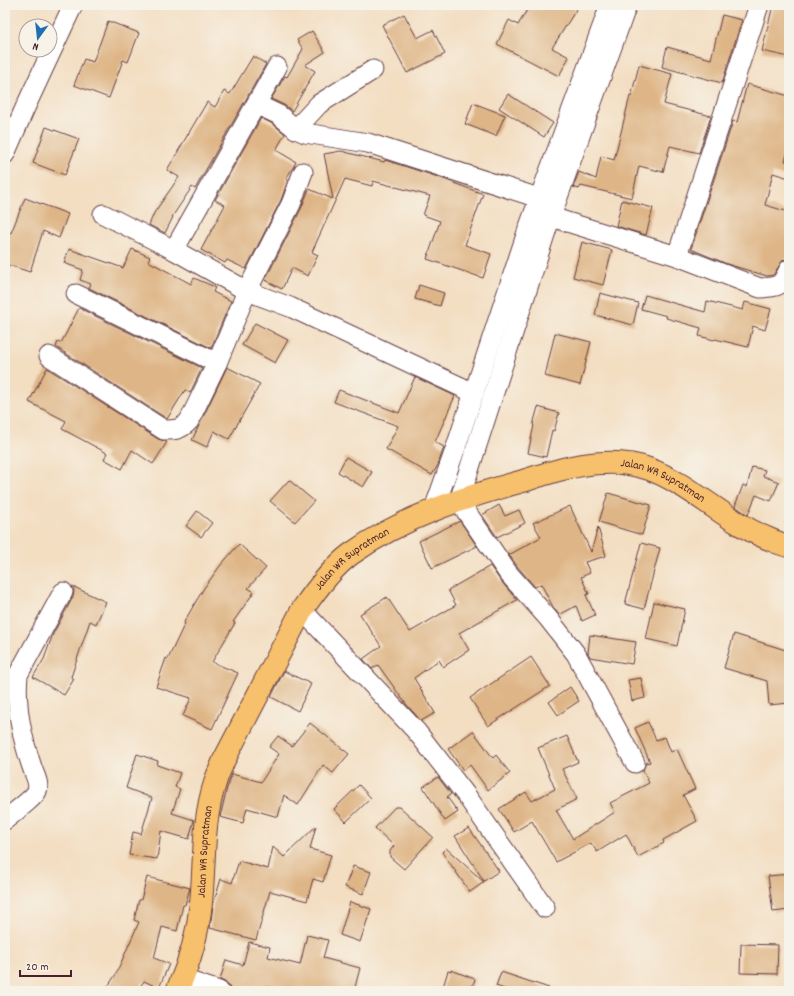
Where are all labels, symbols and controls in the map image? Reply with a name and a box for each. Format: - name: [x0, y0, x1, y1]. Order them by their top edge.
- north arrow: [18, 18, 58, 58]
- text: N: [31, 37, 41, 54]
- street label: Jalan WR Supratman: [620, 455, 709, 507]
- street label: Jalan WR Supratman: [311, 523, 393, 594]
- street label: Jalan WR Supratman: [193, 804, 218, 898]
- scale bar: [20, 952, 71, 978]
- text: 20 m: [26, 959, 49, 976]

